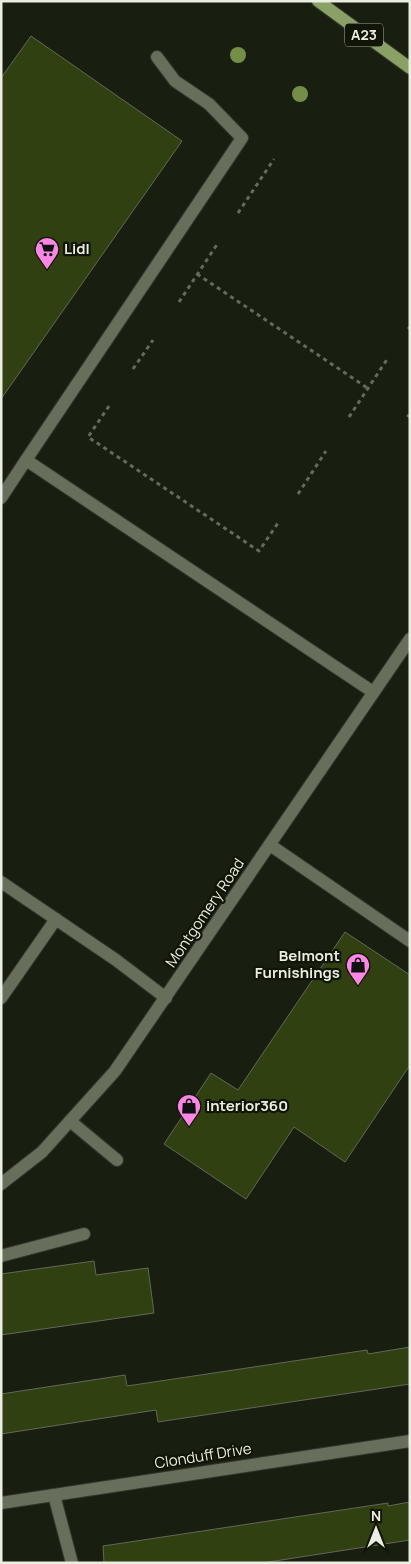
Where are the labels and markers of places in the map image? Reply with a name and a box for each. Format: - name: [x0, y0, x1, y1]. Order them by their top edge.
- supermarket icon: Lidl: [34, 236, 60, 270]
- place label: Lidl: [64, 238, 90, 259]
- place label: Belmont Furnishings: [255, 945, 340, 983]
- shop icon: Belmont Furnishings: [345, 952, 371, 986]
- shop icon: interior360: [176, 1093, 202, 1127]
- place label: interior360: [206, 1095, 288, 1116]

